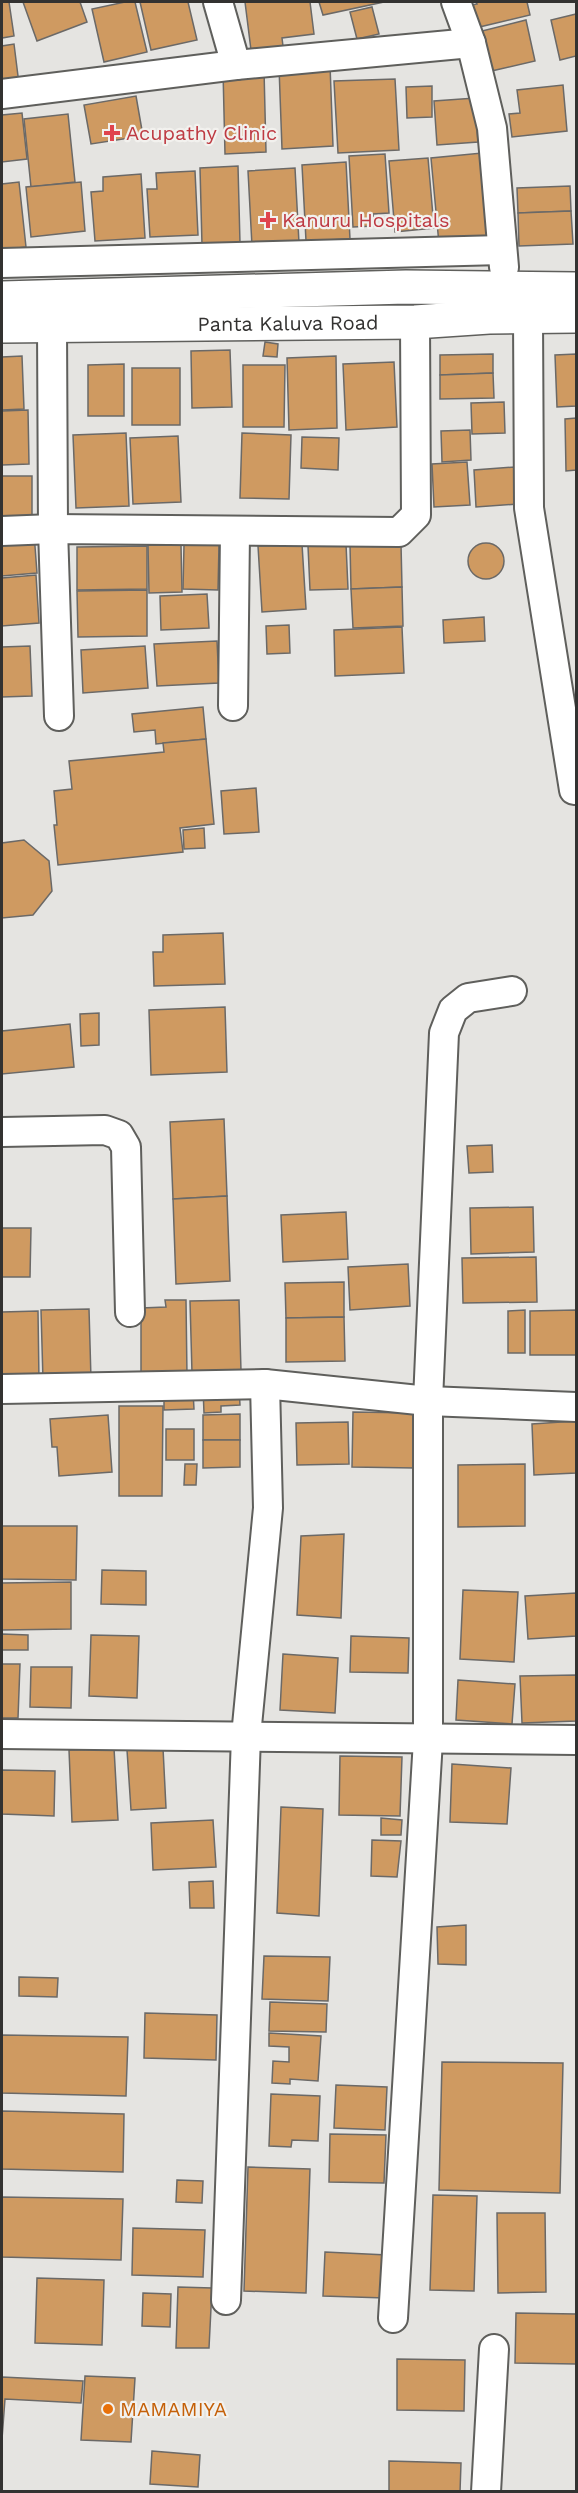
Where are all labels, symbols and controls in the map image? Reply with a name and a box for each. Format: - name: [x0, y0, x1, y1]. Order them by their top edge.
- place label: Acupathy Clinic: [126, 121, 277, 145]
- marker: Acupathy Clinic: [103, 124, 121, 142]
- place label: Kanuru Hospitals: [282, 208, 449, 232]
- marker: Kanuru Hospitals: [259, 211, 277, 229]
- street label: Panta Kaluva Road: [197, 310, 379, 336]
- place label: MAMAMIYA: [120, 2397, 227, 2421]
- marker: MAMAMIYA: [101, 2402, 115, 2416]

